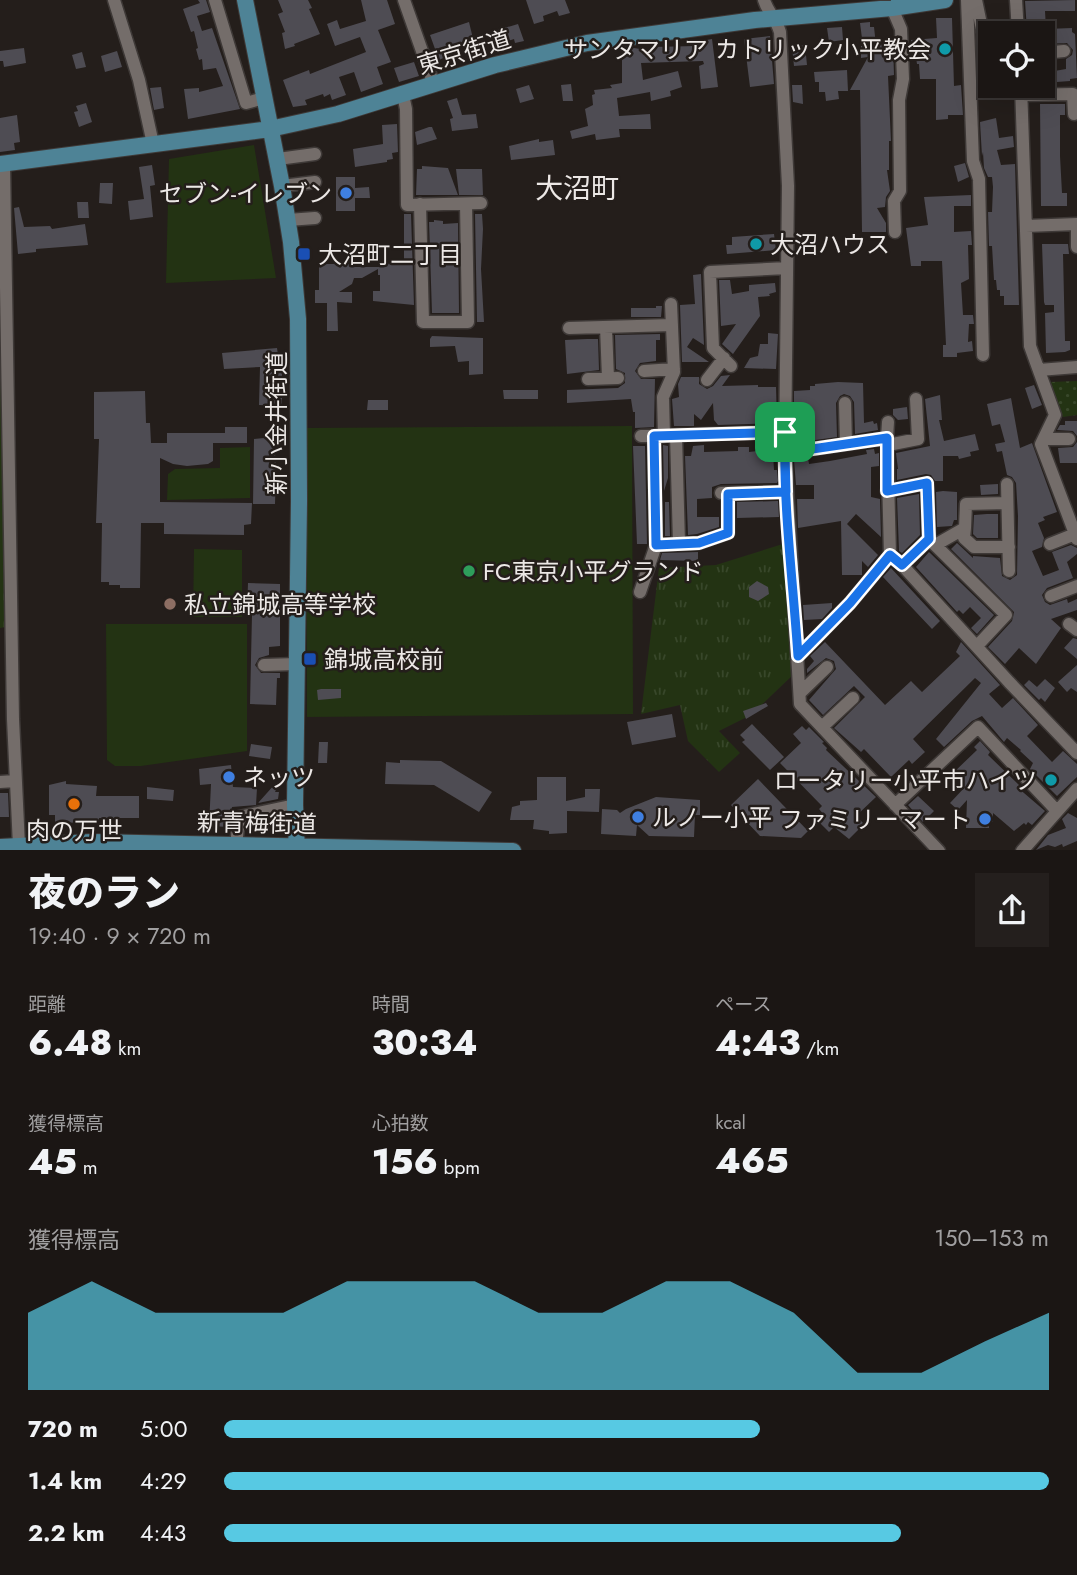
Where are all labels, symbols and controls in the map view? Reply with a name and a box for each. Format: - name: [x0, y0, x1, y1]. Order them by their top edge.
- street label: 東京街道: [413, 21, 515, 83]
- map controls: [978, 21, 1055, 98]
- button: locate: [978, 21, 1055, 98]
- place label: サンタマリア カトリック小平教会: [564, 32, 931, 67]
- marker: サンタマリア カトリック小平教会: [937, 41, 953, 57]
- district label: 大沼町: [535, 168, 619, 209]
- place label: セブン-イレブン: [159, 176, 332, 211]
- marker: セブン-イレブン: [338, 185, 354, 201]
- place label: 大沼ハウス: [770, 227, 890, 262]
- marker: 大沼ハウス: [748, 236, 764, 252]
- place label: 大沼町二丁目: [318, 237, 462, 272]
- marker: 大沼町二丁目: [296, 246, 312, 262]
- street label: 新小金井街道: [259, 351, 294, 495]
- pin: [755, 402, 815, 462]
- icon: arrive: [766, 413, 804, 451]
- place label: FC東京小平グランド: [483, 554, 703, 589]
- marker: FC東京小平グランド: [461, 563, 477, 579]
- place label: 私立錦城高等学校: [184, 587, 376, 622]
- marker: 私立錦城高等学校: [162, 596, 178, 612]
- place label: 錦城高校前: [324, 642, 444, 677]
- marker: 錦城高校前: [302, 651, 318, 667]
- place label: ネッツ: [243, 760, 315, 795]
- place label: ロータリー小平市ハイツ: [773, 763, 1037, 798]
- marker: ネッツ: [221, 769, 237, 785]
- marker: ロータリー小平市ハイツ: [1043, 772, 1059, 788]
- marker: 肉の万世: [66, 796, 82, 812]
- place label: ルノー小平: [652, 800, 772, 835]
- place label: ファミリーマート: [779, 802, 971, 837]
- street label: 新青梅街道: [197, 804, 317, 842]
- marker: ルノー小平: [630, 809, 646, 825]
- marker: ファミリーマート: [977, 811, 993, 827]
- place label: 肉の万世: [26, 813, 122, 848]
- text: 夜のラン: [28, 865, 180, 920]
- button: share: [975, 873, 1049, 947]
- text: 19:40 · 9 × 720 m: [28, 919, 211, 953]
- text: 距離: [28, 991, 66, 1018]
- text: 時間: [372, 991, 410, 1018]
- text: ペース: [715, 991, 771, 1018]
- text: 6.48: [28, 1018, 112, 1068]
- text: 30:34: [372, 1018, 478, 1068]
- text: 4:43: [715, 1018, 801, 1068]
- text: km: [112, 1035, 141, 1062]
- text: /km: [801, 1035, 839, 1062]
- text: kcal: [715, 1109, 746, 1136]
- text: 獲得標高: [28, 1110, 104, 1137]
- text: 心拍数: [372, 1110, 429, 1137]
- text: 465: [715, 1136, 789, 1186]
- text: 45: [28, 1137, 77, 1187]
- text: 156: [372, 1137, 438, 1187]
- text: m: [77, 1154, 98, 1181]
- text: bpm: [438, 1154, 480, 1181]
- text: 150–153 m: [934, 1221, 1049, 1255]
- text: 獲得標高: [28, 1223, 120, 1257]
- text: 720 m: [28, 1412, 98, 1446]
- text: 5:00: [140, 1412, 187, 1446]
- text: 1.4 km: [28, 1464, 102, 1498]
- text: 4:29: [140, 1464, 187, 1498]
- text: 2.2 km: [28, 1516, 105, 1550]
- text: 4:43: [140, 1516, 186, 1550]

